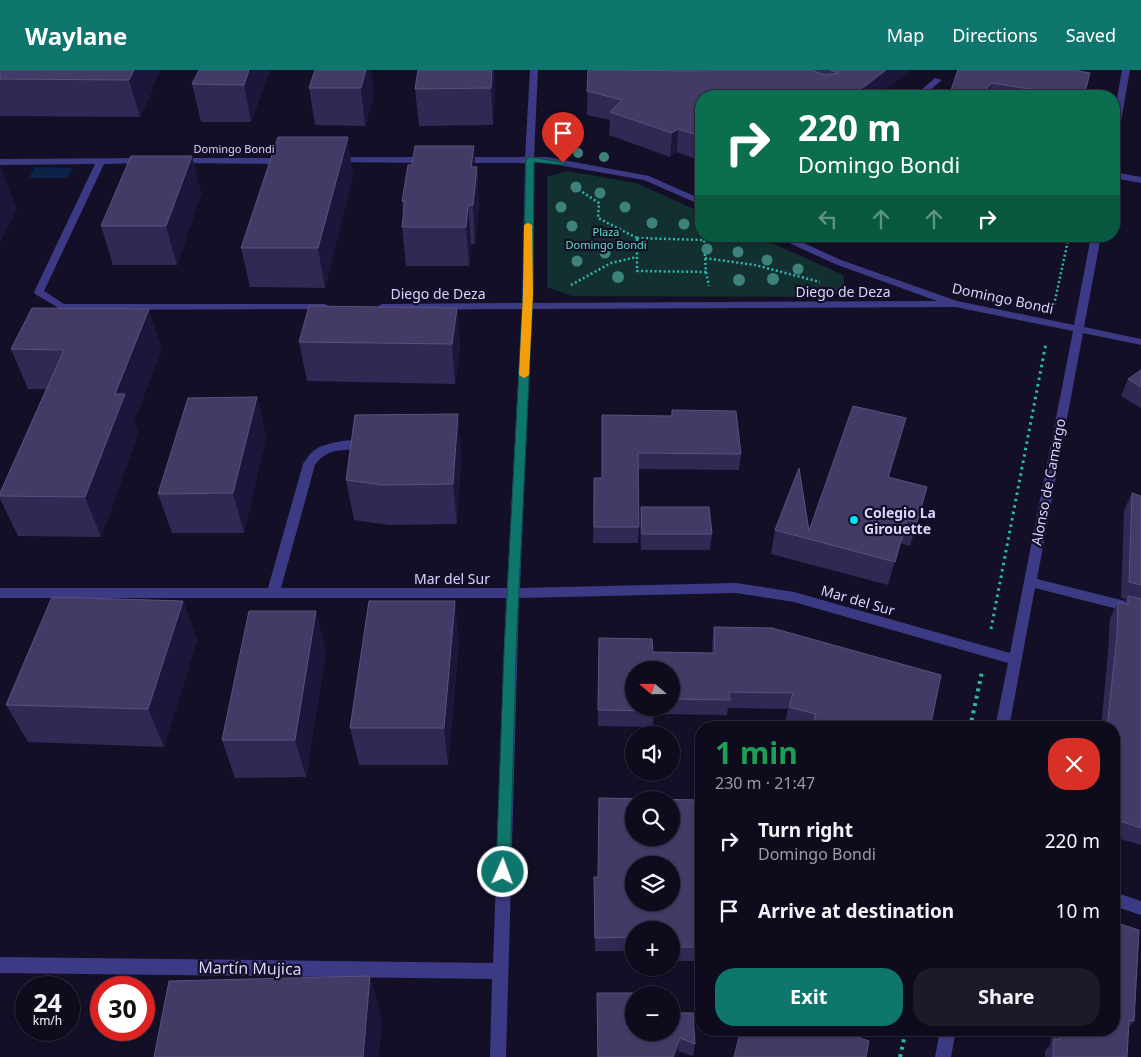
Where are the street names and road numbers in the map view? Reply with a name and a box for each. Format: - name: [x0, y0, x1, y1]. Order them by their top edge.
- street label: Domingo Bondi: [193, 141, 275, 156]
- street label: Domingo Bondi: [951, 278, 1055, 318]
- street label: Diego de Deza: [795, 282, 891, 301]
- street label: Diego de Deza: [390, 284, 486, 303]
- street label: Alonso de Camargo: [1026, 417, 1070, 547]
- street label: Mar del Sur: [414, 569, 490, 588]
- street label: Mar del Sur: [819, 580, 897, 620]
- street label: Martín Mujica: [198, 956, 302, 980]

